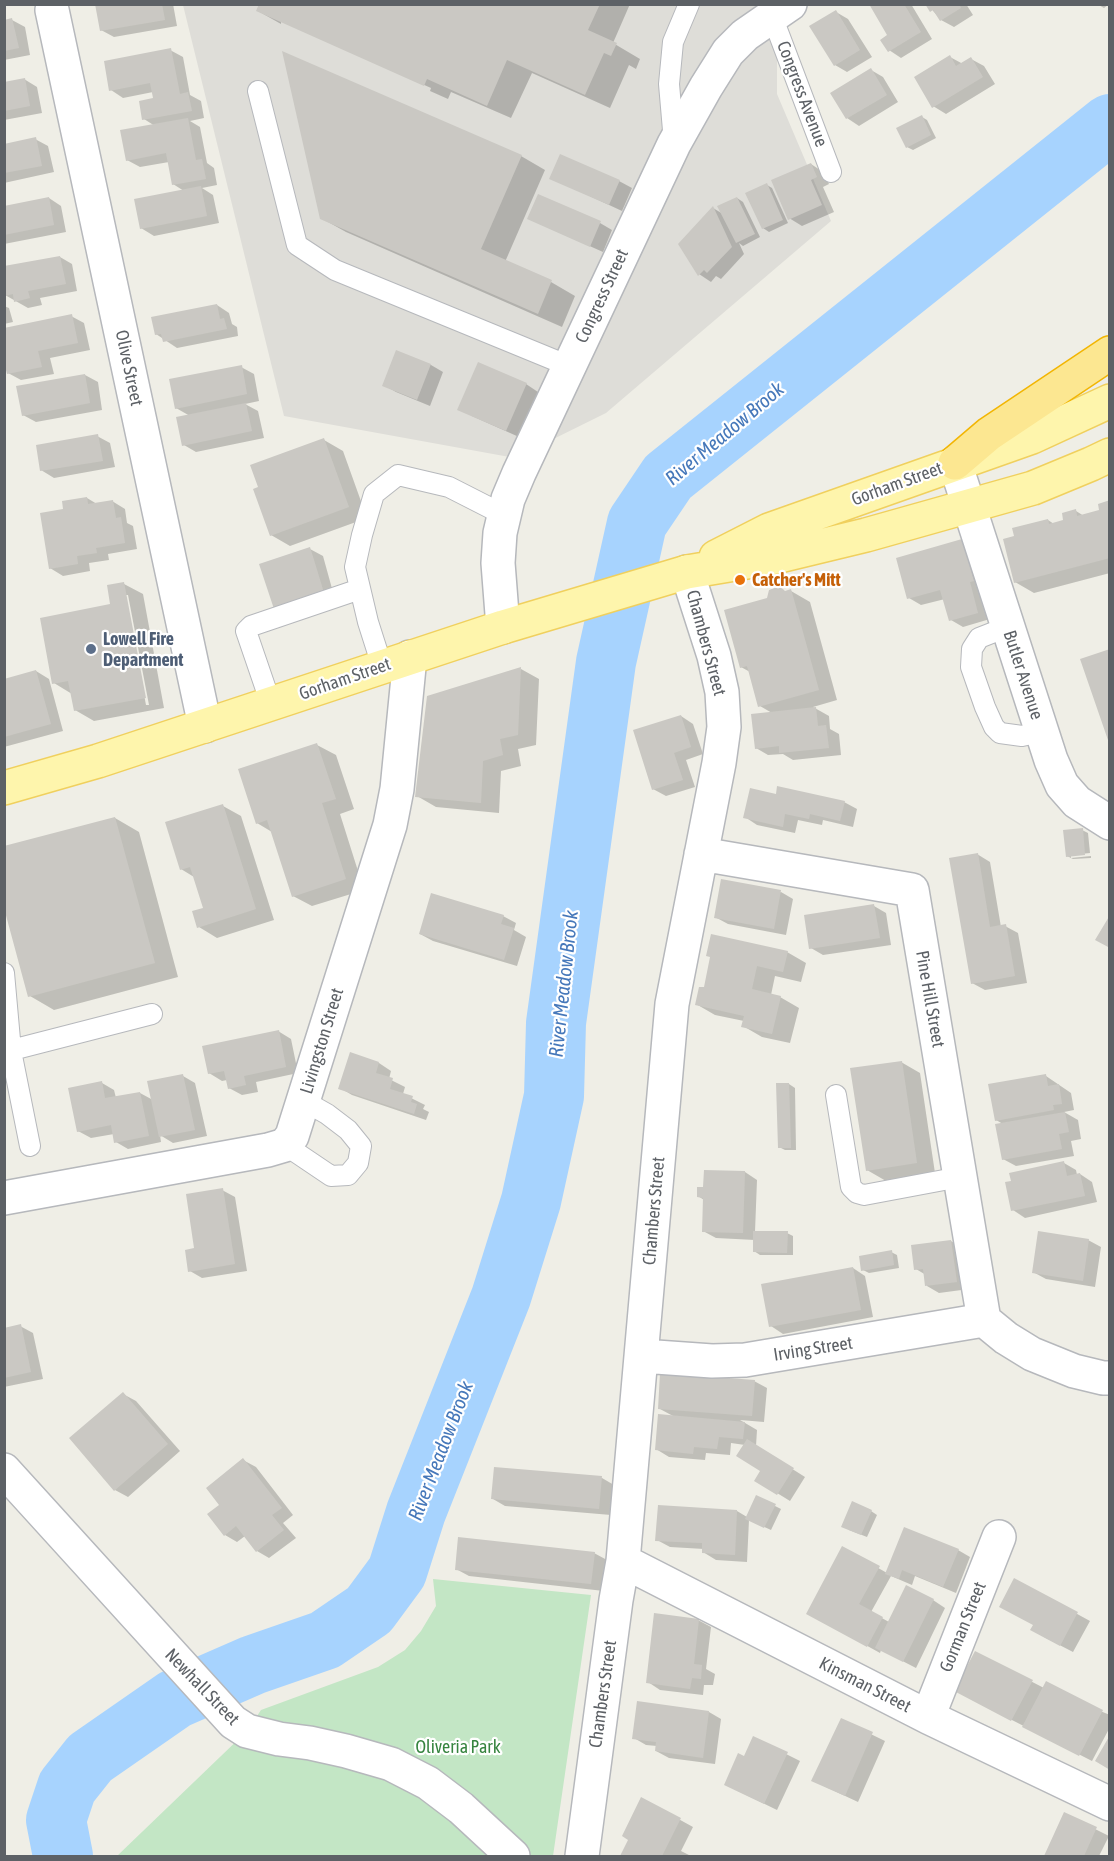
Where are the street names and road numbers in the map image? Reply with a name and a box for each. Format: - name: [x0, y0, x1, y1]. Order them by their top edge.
- street label: Congress Avenue: [772, 38, 832, 150]
- street label: Congress Street: [571, 246, 633, 346]
- street label: Olive Street: [110, 328, 148, 408]
- street label: Gorham Street: [849, 458, 945, 510]
- street label: Chambers Street: [682, 588, 730, 698]
- street label: Butler Avenue: [998, 628, 1048, 722]
- street label: Gorham Street: [296, 653, 394, 705]
- street label: Pine Hill Street: [911, 949, 949, 1049]
- street label: Livingston Street: [296, 985, 348, 1097]
- street label: Chambers Street: [639, 1156, 669, 1266]
- street label: Irving Street: [772, 1332, 854, 1366]
- street label: Gorman Street: [935, 1579, 991, 1675]
- street label: Chambers Street: [585, 1639, 621, 1749]
- street label: Newhall Street: [160, 1644, 244, 1730]
- street label: Kinsman Street: [816, 1653, 914, 1717]

